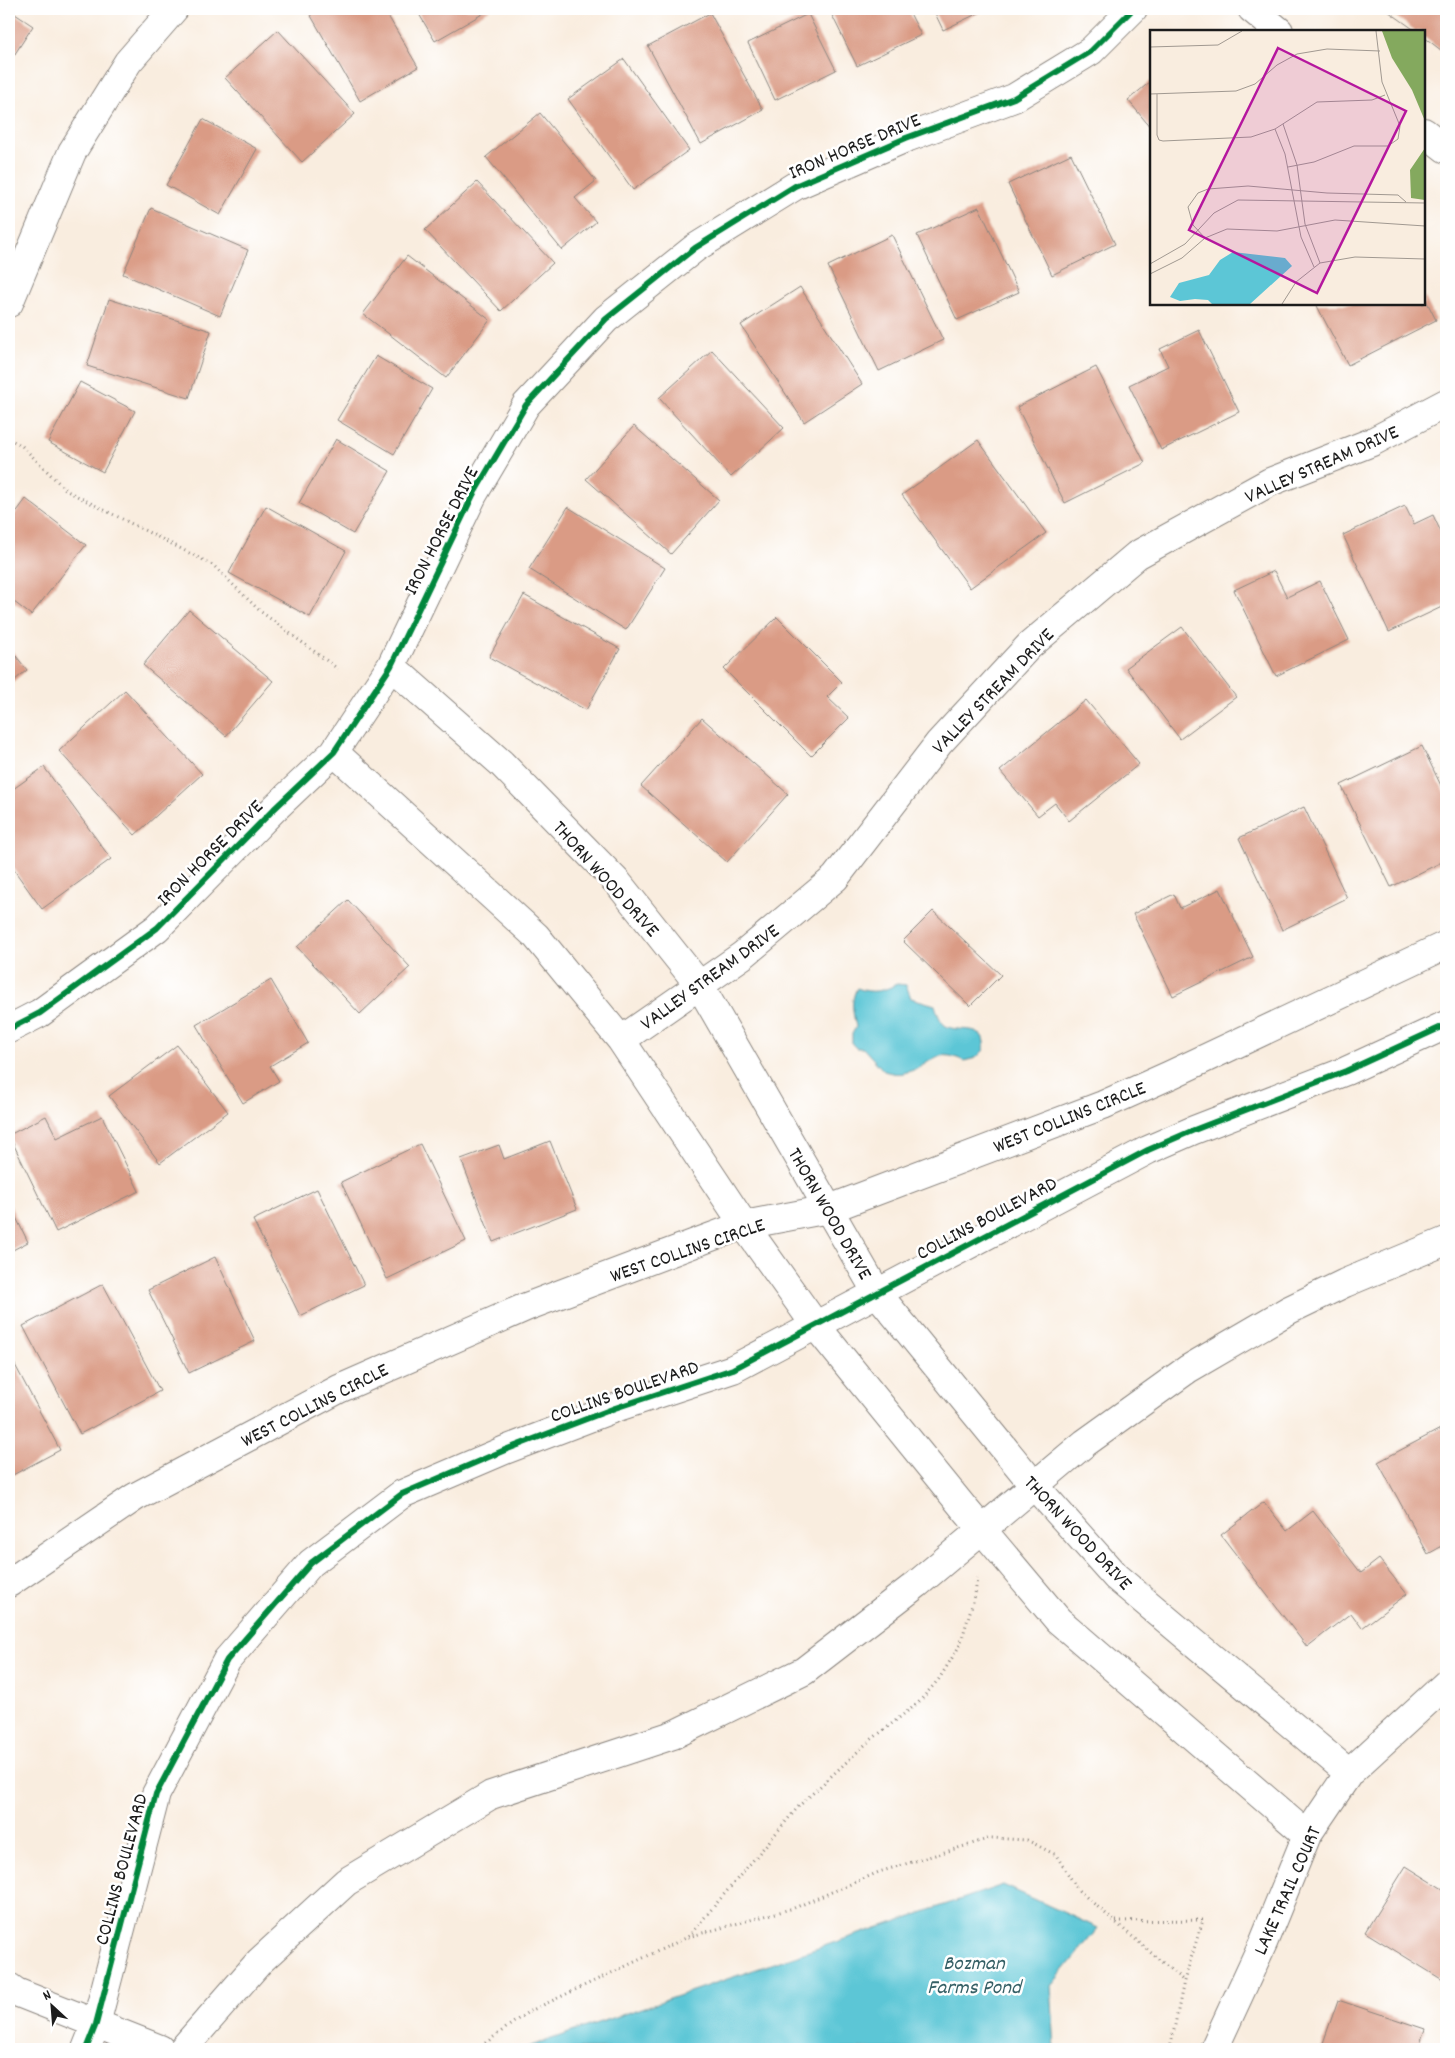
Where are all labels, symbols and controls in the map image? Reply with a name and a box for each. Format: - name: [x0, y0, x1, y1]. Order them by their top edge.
- inset map: [1150, 30, 1425, 305]
- street label: IRON HORSE DRIVE: [785, 107, 925, 188]
- street label: VALLEY STREAM DRIVE: [1241, 419, 1404, 512]
- street label: IRON HORSE DRIVE: [398, 462, 487, 600]
- street label: VALLEY STREAM DRIVE: [927, 623, 1062, 761]
- street label: IRON HORSE DRIVE: [151, 794, 271, 914]
- street label: THORN WOOD DRIVE: [545, 816, 665, 944]
- street label: VALLEY STREAM DRIVE: [636, 918, 786, 1038]
- street label: WEST COLLINS CIRCLE: [990, 1075, 1151, 1162]
- street label: THORN WOOD DRIVE: [779, 1143, 878, 1286]
- street label: COLLINS BOULEVARD: [912, 1171, 1063, 1269]
- street label: WEST COLLINS CIRCLE: [607, 1212, 769, 1291]
- street label: COLLINS BOULEVARD: [547, 1354, 703, 1431]
- street label: WEST COLLINS CIRCLE: [237, 1357, 394, 1456]
- street label: THORN WOOD DRIVE: [1016, 1470, 1138, 1598]
- street label: COLLINS BOULEVARD: [89, 1791, 157, 1949]
- street label: LAKE TRAIL COURT: [1248, 1822, 1330, 1960]
- water label: Bozman Farms Pond: [927, 1950, 1024, 2004]
- north arrow: [28, 1980, 78, 2030]
- text: N: [40, 1986, 55, 2007]

